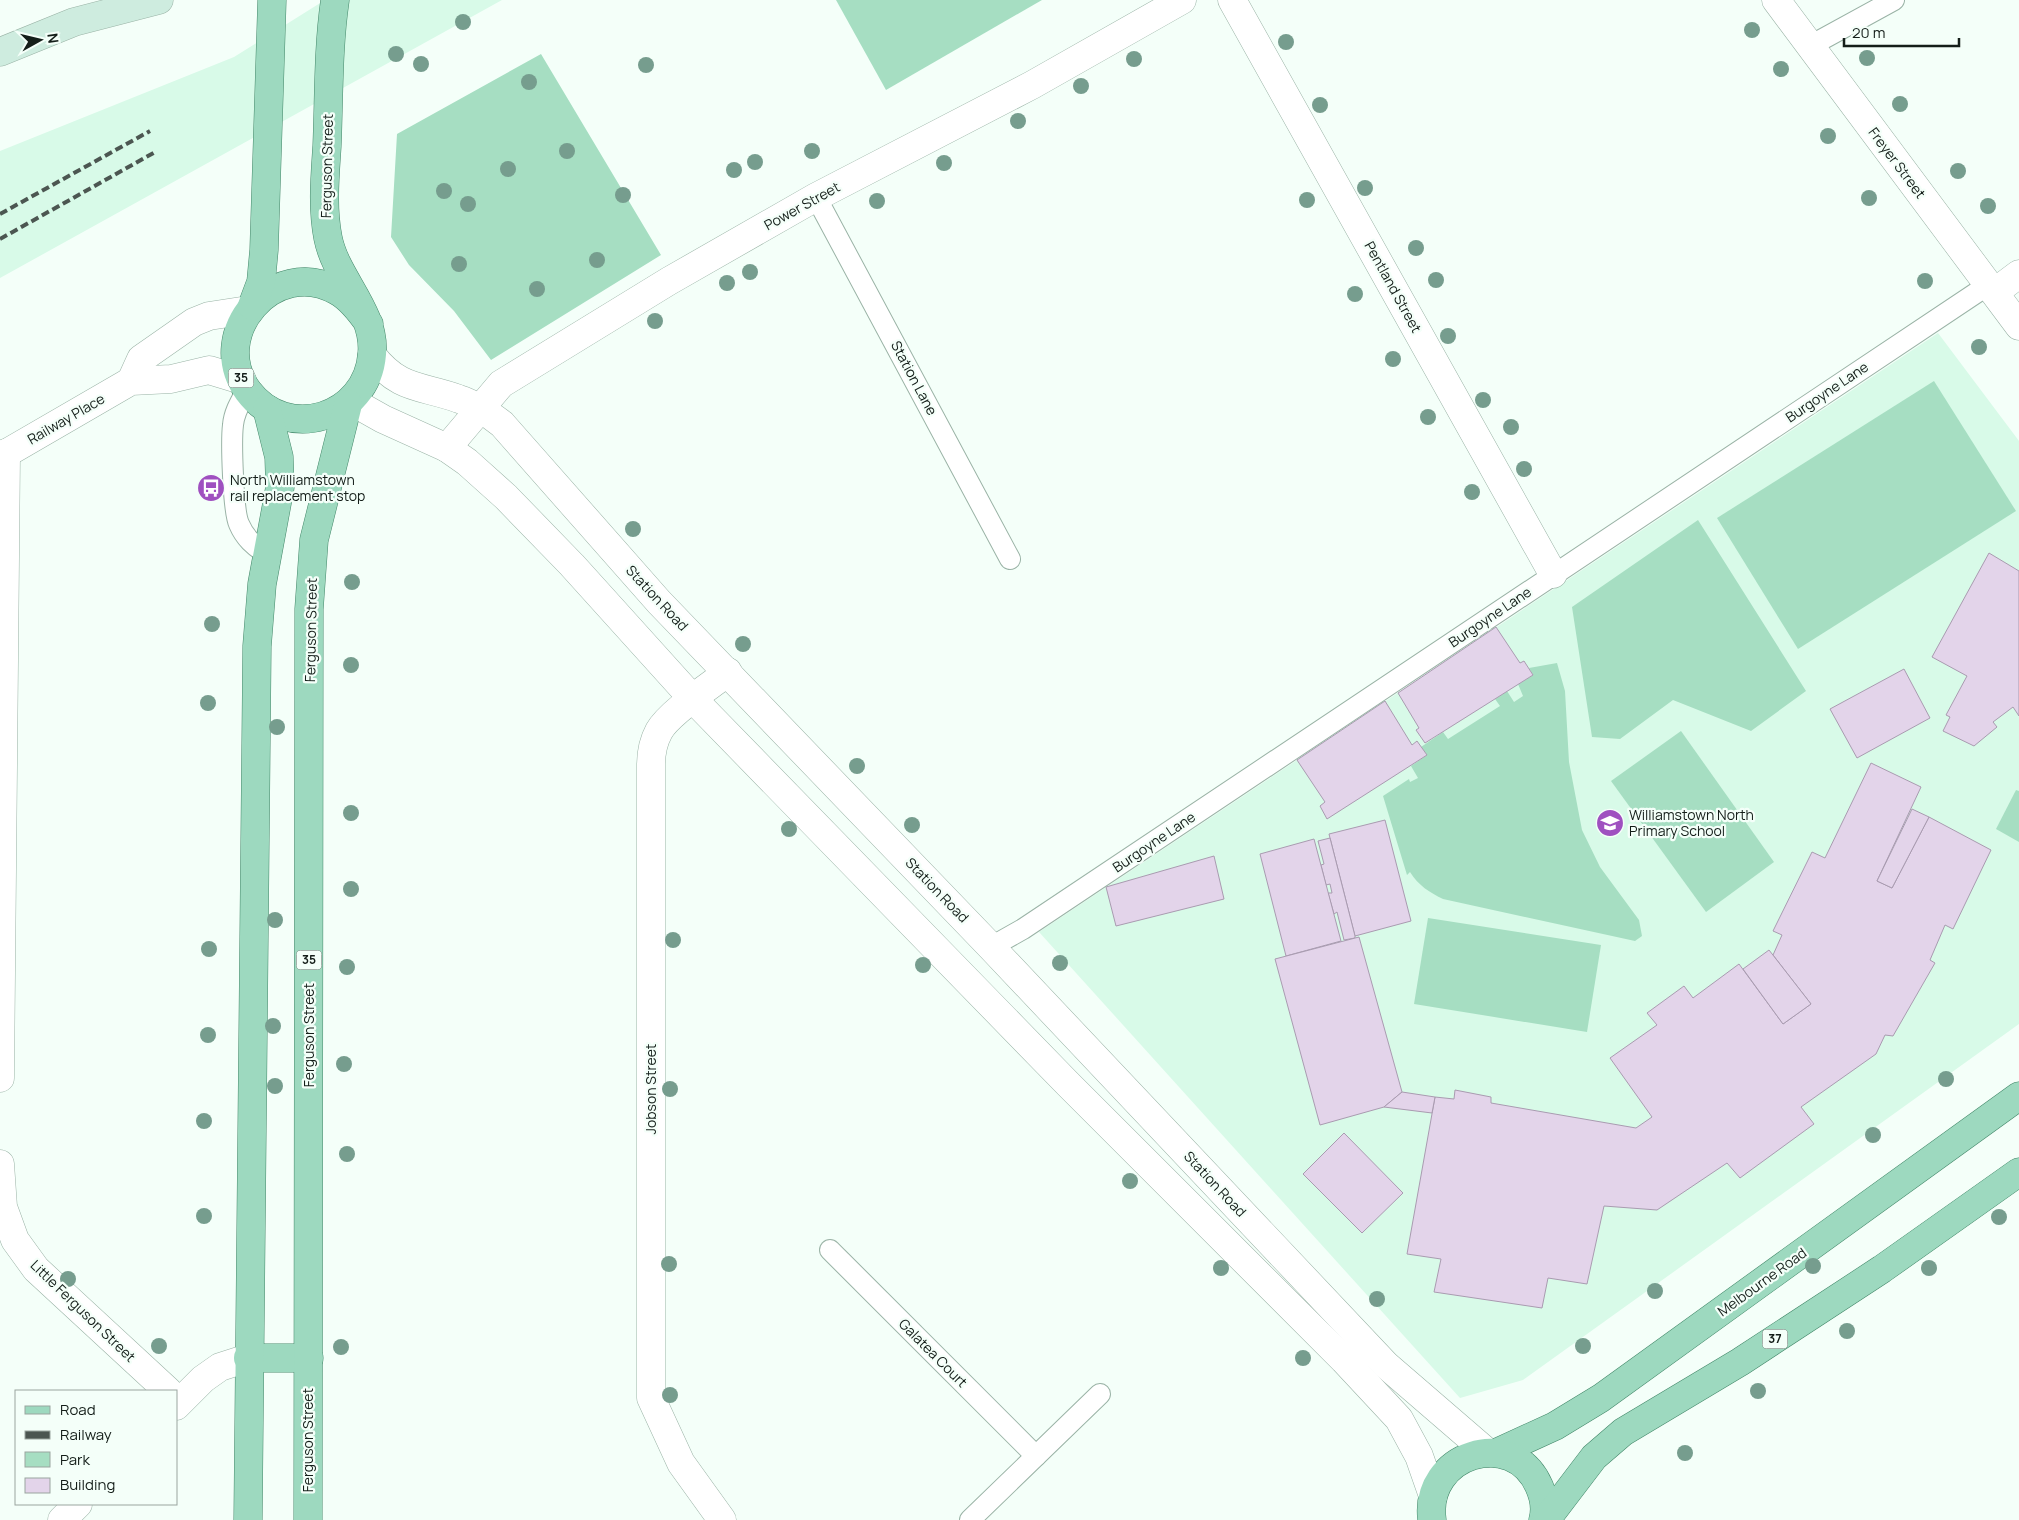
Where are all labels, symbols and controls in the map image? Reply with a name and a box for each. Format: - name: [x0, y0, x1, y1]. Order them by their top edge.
- north arrow: [15, 15, 65, 65]
- scale bar: [1844, 15, 1959, 47]
- text: 20 m: [1852, 22, 1885, 43]
- text: N: [43, 32, 63, 44]
- street label: Ferguson Street: [316, 113, 337, 218]
- street label: Freyer Street: [1864, 123, 1931, 202]
- street label: Power Street: [760, 177, 843, 234]
- street label: Pentland Street: [1360, 238, 1427, 336]
- street label: Station Lane: [887, 337, 942, 418]
- street label: Burgoyne Lane: [1782, 357, 1872, 426]
- road number: 35: [228, 368, 254, 388]
- street label: Railway Place: [24, 389, 108, 448]
- place label: North Williamstown rail replacement stop: [230, 470, 365, 505]
- bus stop icon: North Williamstown rail replacement stop: [196, 473, 226, 503]
- street label: Station Road: [622, 561, 693, 635]
- street label: Ferguson Street: [300, 577, 321, 682]
- street label: Burgoyne Lane: [1445, 582, 1535, 651]
- place label: Williamstown North Primary School: [1629, 805, 1754, 840]
- street label: Burgoyne Lane: [1109, 807, 1199, 876]
- school or university icon: Williamstown North Primary School: [1595, 808, 1625, 838]
- street label: Station Road: [902, 853, 973, 926]
- road number: 35: [296, 950, 322, 970]
- street label: Ferguson Street: [299, 982, 318, 1087]
- street label: Jobson Street: [641, 1043, 660, 1134]
- street label: Station Road: [1180, 1147, 1251, 1221]
- street label: Melbourne Road: [1713, 1243, 1810, 1320]
- street label: Little Ferguson Street: [27, 1255, 140, 1366]
- street label: Galatea Court: [895, 1314, 972, 1391]
- road number: 37: [1762, 1330, 1788, 1348]
- street label: Ferguson Street: [298, 1387, 317, 1492]
- legend: [15, 1390, 178, 1505]
- text: Road: [60, 1399, 96, 1420]
- text: Railway: [60, 1424, 112, 1445]
- text: Park: [60, 1449, 90, 1470]
- text: Building: [60, 1474, 115, 1495]

